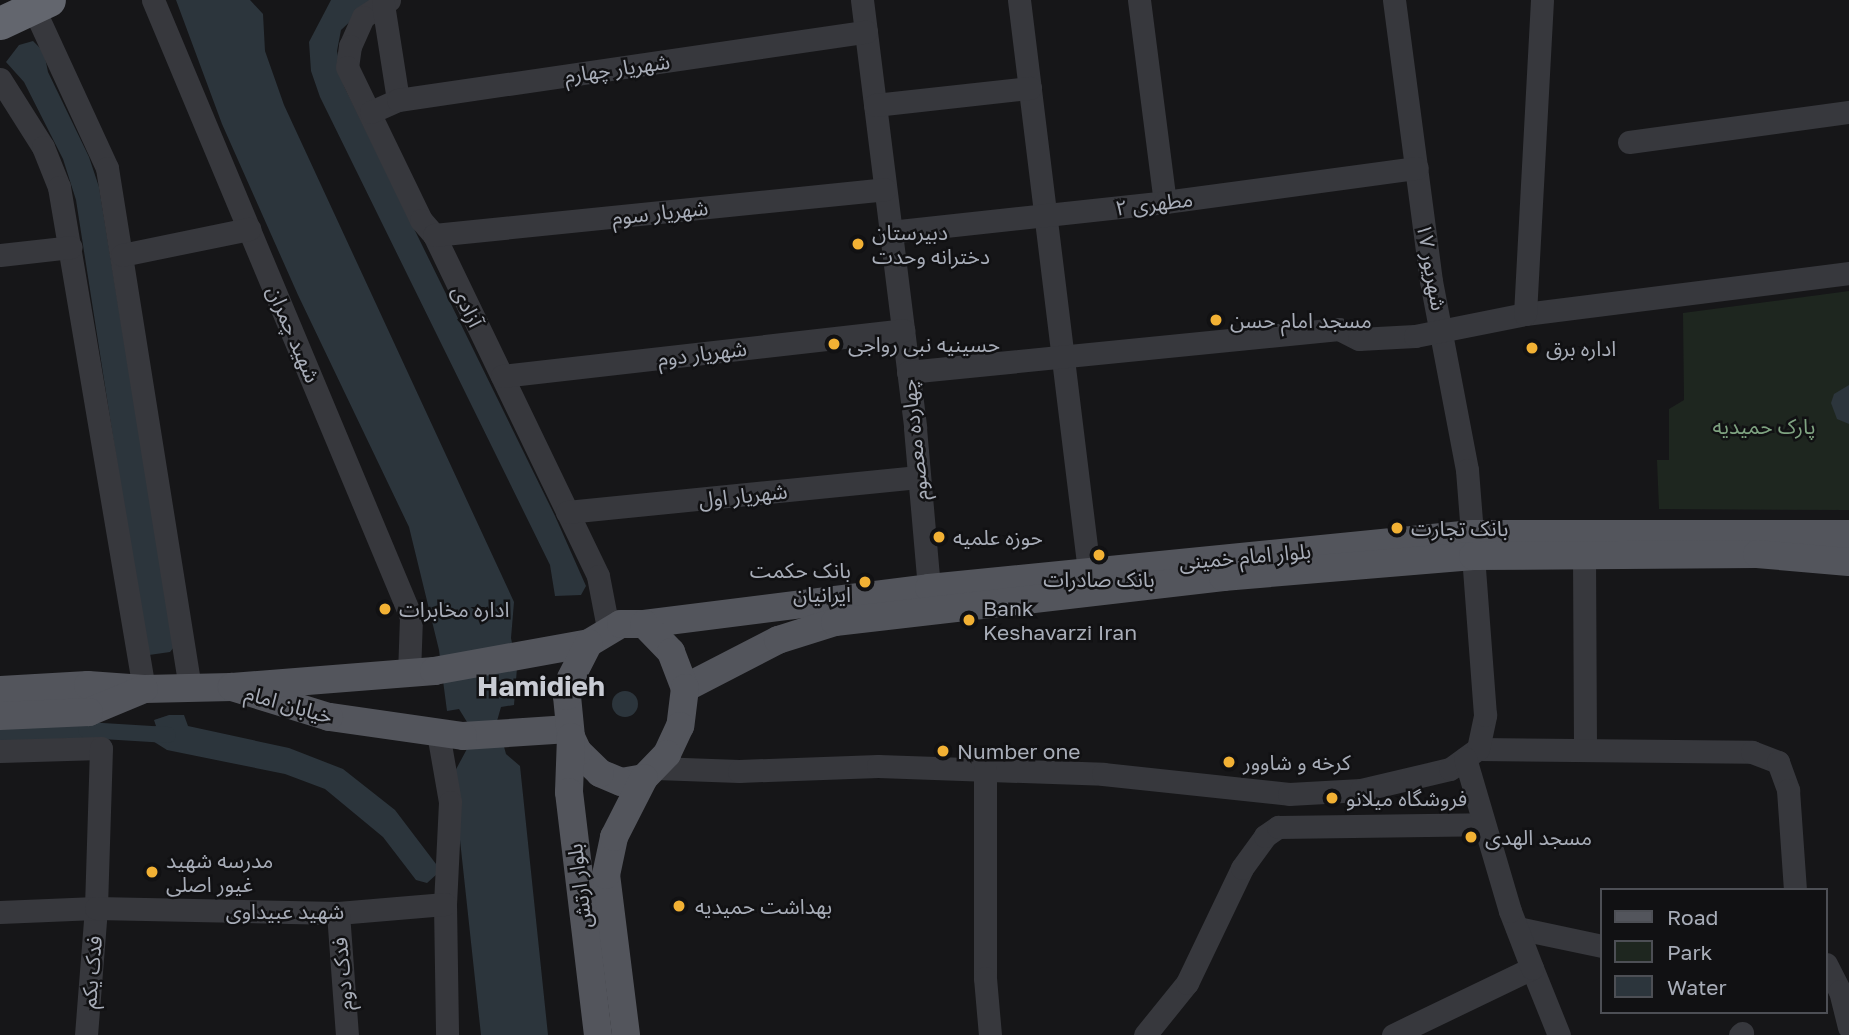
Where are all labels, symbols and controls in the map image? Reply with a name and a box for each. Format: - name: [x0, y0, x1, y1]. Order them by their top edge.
- street label: شهریار چهارم: [563, 48, 671, 88]
- street label: مطهری ۲: [1114, 186, 1194, 220]
- street label: شهریار سوم: [611, 194, 709, 230]
- place label: دبیرستان دخترانه وحدت: [872, 219, 990, 269]
- street label: ۱۷ شهریور: [1412, 221, 1452, 313]
- marker: دبیرستان دخترانه وحدت: [850, 236, 866, 252]
- street label: آزادی: [447, 281, 489, 331]
- street label: شهید چمران: [262, 282, 326, 386]
- place label: مسجد امام حسن: [1230, 307, 1372, 333]
- marker: مسجد امام حسن: [1208, 312, 1224, 328]
- place label: حسینیه نبی رواجی: [848, 331, 1000, 357]
- street label: شهریار دوم: [656, 335, 748, 371]
- place label: اداره برق: [1546, 335, 1616, 361]
- marker: حسینیه نبی رواجی: [826, 336, 842, 352]
- marker: اداره برق: [1524, 340, 1540, 356]
- street label: چهارده معصوم: [895, 378, 933, 502]
- park label: پارک حمیدیه: [1713, 413, 1815, 439]
- street label: شهریار اول: [697, 478, 789, 512]
- place label: بانک تجارت: [1411, 515, 1508, 541]
- marker: بانک تجارت: [1389, 520, 1405, 536]
- place label: حوزه علمیه: [953, 524, 1043, 550]
- marker: حوزه علمیه: [931, 529, 947, 545]
- street label: بلوار امام خمینی: [1178, 538, 1312, 574]
- marker: بانک صادرات: [1091, 547, 1107, 563]
- place label: بانک حکمت ایرانیان: [750, 557, 851, 607]
- place label: بانک صادرات: [1043, 566, 1155, 592]
- marker: بانک حکمت ایرانیان: [857, 574, 873, 590]
- place label: Bank Keshavarzi Iran: [983, 595, 1137, 645]
- place label: اداره مخابرات: [399, 596, 509, 622]
- marker: اداره مخابرات: [377, 601, 393, 617]
- marker: Bank Keshavarzi Iran: [961, 612, 977, 628]
- district label: Hamidieh: [477, 669, 605, 703]
- street label: خیابان امام: [242, 679, 336, 729]
- place label: Number one: [957, 738, 1080, 764]
- marker: Number one: [935, 743, 951, 759]
- place label: کرخه و شاوور: [1243, 749, 1351, 775]
- marker: کرخه و شاوور: [1221, 754, 1237, 770]
- place label: فروشگاه میلانو: [1346, 785, 1467, 811]
- marker: فروشگاه میلانو: [1324, 790, 1340, 806]
- place label: مسجد الهدی: [1485, 824, 1592, 850]
- marker: مسجد الهدی: [1463, 829, 1479, 845]
- street label: بلوار ارتش: [561, 842, 597, 930]
- place label: مدرسه شهید غیور اصلی: [166, 847, 273, 897]
- marker: مدرسه شهید غیور اصلی: [144, 864, 160, 880]
- legend: [1601, 888, 1828, 1014]
- place label: بهداشت حمیدیه: [695, 893, 832, 919]
- marker: بهداشت حمیدیه: [669, 896, 689, 916]
- street label: شهید عبیداوی: [226, 898, 344, 924]
- text: Road: [1667, 904, 1718, 930]
- street label: فدک یکم: [75, 935, 107, 1009]
- street label: فدک دوم: [326, 936, 358, 1012]
- text: Park: [1667, 939, 1712, 965]
- text: Water: [1667, 974, 1727, 1000]

